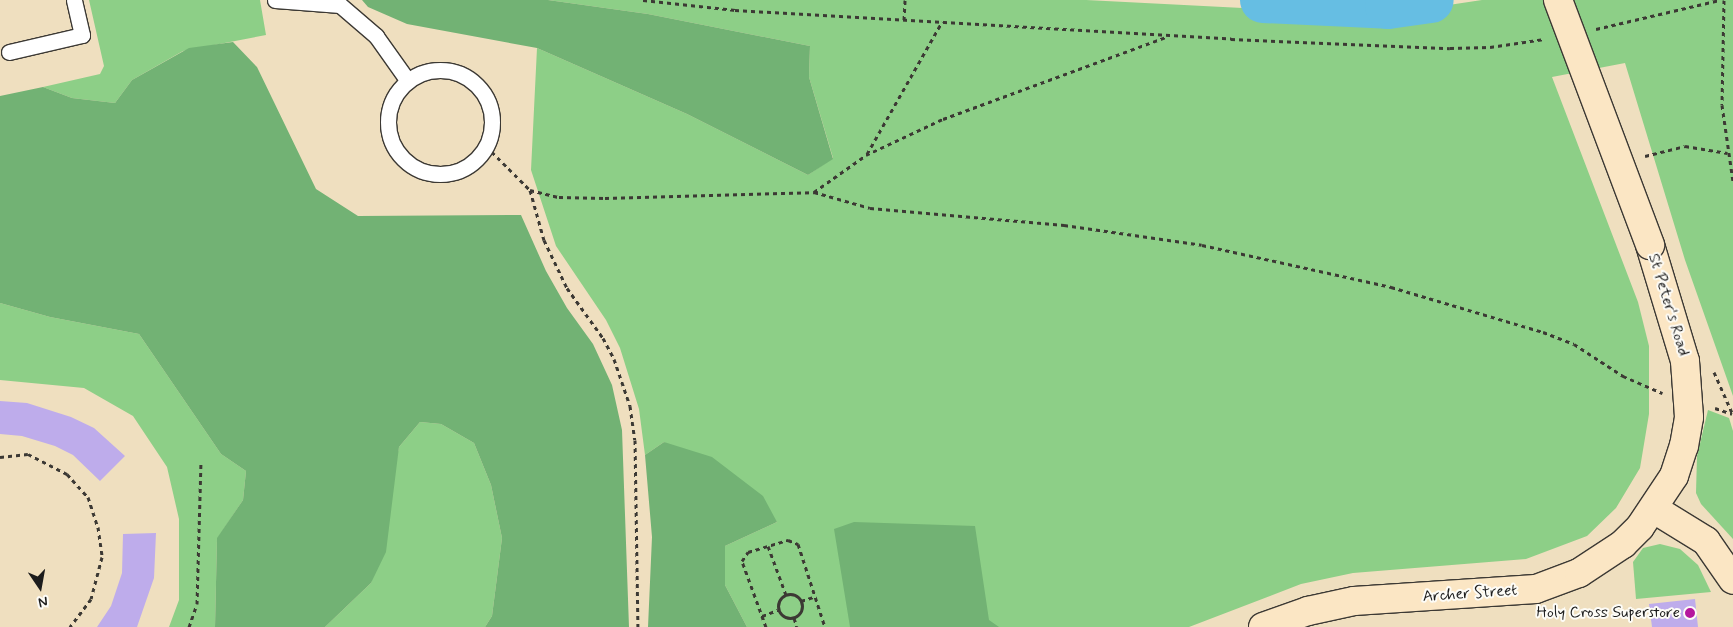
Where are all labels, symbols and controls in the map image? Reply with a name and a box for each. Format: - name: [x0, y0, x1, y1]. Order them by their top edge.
- street label: St Peter's Road: [1644, 253, 1692, 357]
- north arrow: [15, 562, 65, 612]
- street label: Archer Street: [1421, 581, 1519, 607]
- text: N: [37, 592, 50, 611]
- place label: Holy Cross Superstore: [1535, 603, 1680, 623]
- marker: Holy Cross Superstore: [1684, 607, 1696, 619]

